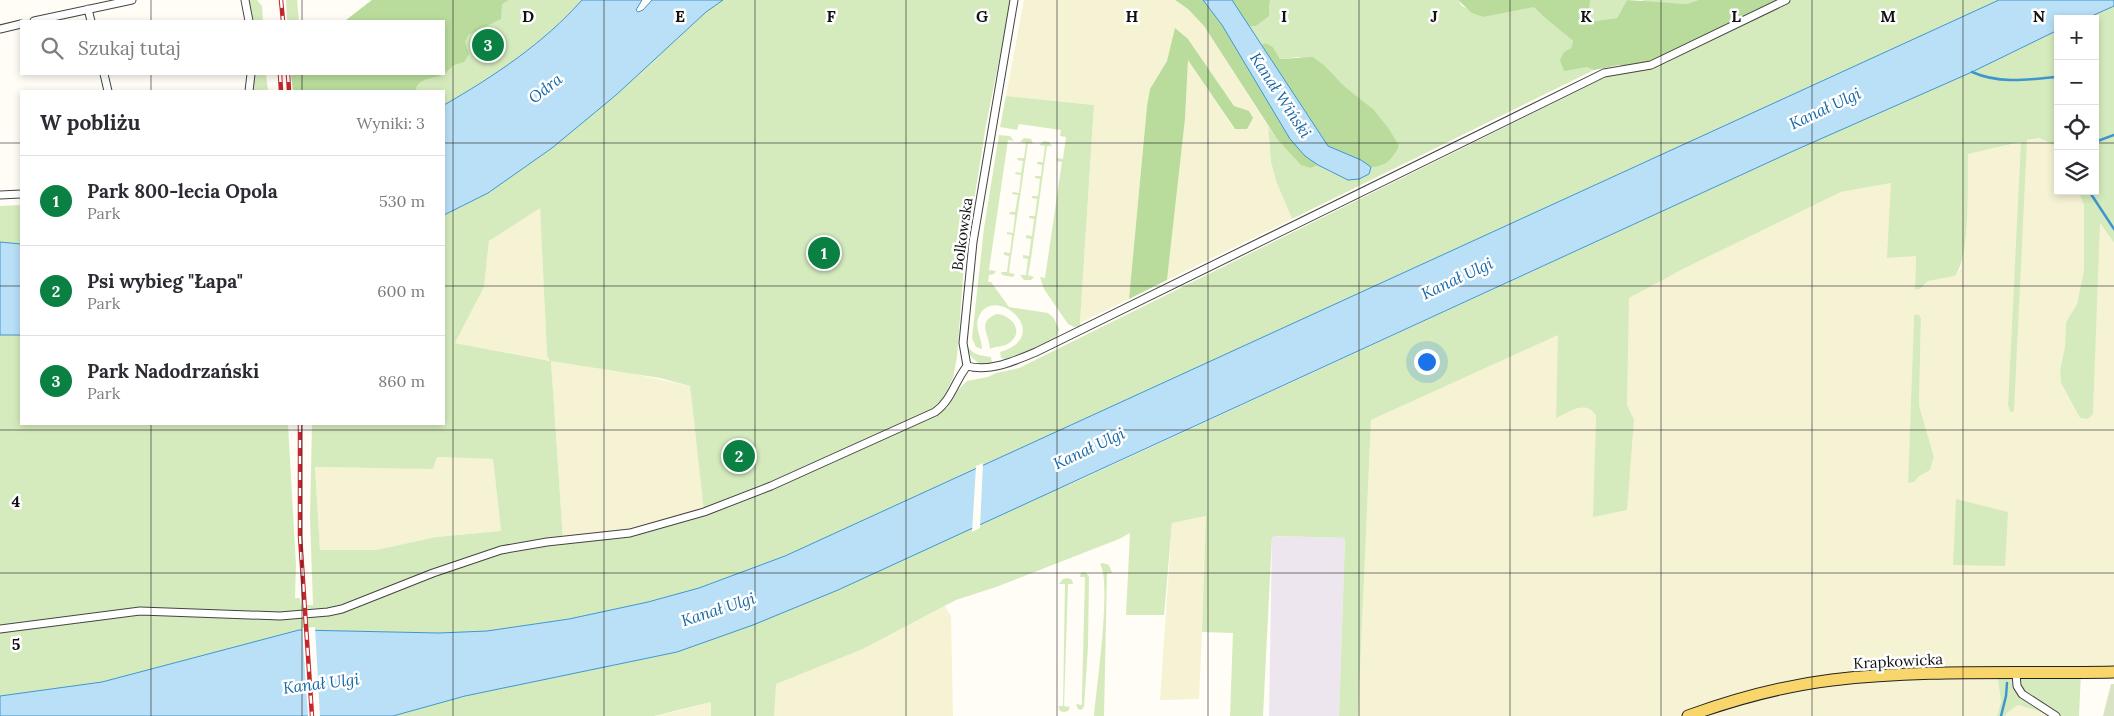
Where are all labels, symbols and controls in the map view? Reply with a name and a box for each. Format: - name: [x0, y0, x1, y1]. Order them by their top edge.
- text: D: [522, 6, 534, 26]
- text: E: [675, 6, 685, 26]
- text: F: [826, 6, 836, 26]
- text: G: [976, 6, 988, 26]
- text: H: [1126, 6, 1139, 26]
- text: I: [1281, 6, 1287, 26]
- text: J: [1430, 6, 1438, 26]
- text: K: [1580, 6, 1592, 26]
- text: L: [1731, 6, 1741, 26]
- text: M: [1880, 6, 1896, 26]
- text: N: [2033, 6, 2045, 26]
- map controls: [2054, 15, 2099, 195]
- button: +: [2054, 15, 2099, 60]
- search box: [20, 20, 445, 75]
- pin: 3: [472, 26, 504, 64]
- icon: search: [38, 34, 66, 62]
- text: Szukaj tutaj: [78, 36, 181, 60]
- water label: Kanał Wiński: [1246, 48, 1316, 142]
- button: −: [2054, 60, 2099, 105]
- water label: Odra: [524, 69, 566, 107]
- water label: Kanał Ulgi: [1786, 83, 1864, 133]
- button: locate: [2054, 105, 2099, 150]
- text: W pobliżu: [40, 109, 140, 136]
- text: Wyniki: 3: [356, 113, 425, 133]
- button: layers: [2054, 150, 2099, 195]
- text: Park 800-lecia Opola: [87, 179, 278, 203]
- text: 1: [53, 191, 59, 211]
- text: 530 m: [379, 191, 425, 211]
- street label: Bolkowska: [947, 196, 977, 272]
- text: Park: [87, 203, 120, 223]
- pin: 1: [808, 234, 840, 272]
- water label: Kanał Ulgi: [1418, 253, 1496, 303]
- text: Psi wybieg "Łapa": [87, 269, 243, 293]
- text: 2: [52, 281, 60, 301]
- text: 600 m: [377, 281, 425, 301]
- text: Park: [87, 293, 120, 313]
- your location: [1414, 349, 1440, 375]
- text: Park Nadodrzański: [87, 359, 259, 383]
- text: 3: [52, 371, 60, 391]
- text: 860 m: [378, 371, 425, 391]
- text: Park: [87, 383, 120, 403]
- water label: Kanał Ulgi: [1050, 423, 1128, 473]
- pin: 2: [723, 437, 755, 475]
- text: 4: [12, 491, 21, 511]
- water label: Kanał Ulgi: [678, 588, 758, 630]
- text: 5: [12, 634, 21, 654]
- street label: Krapkowicka: [1853, 649, 1944, 673]
- water label: Kanał Ulgi: [282, 668, 360, 698]

